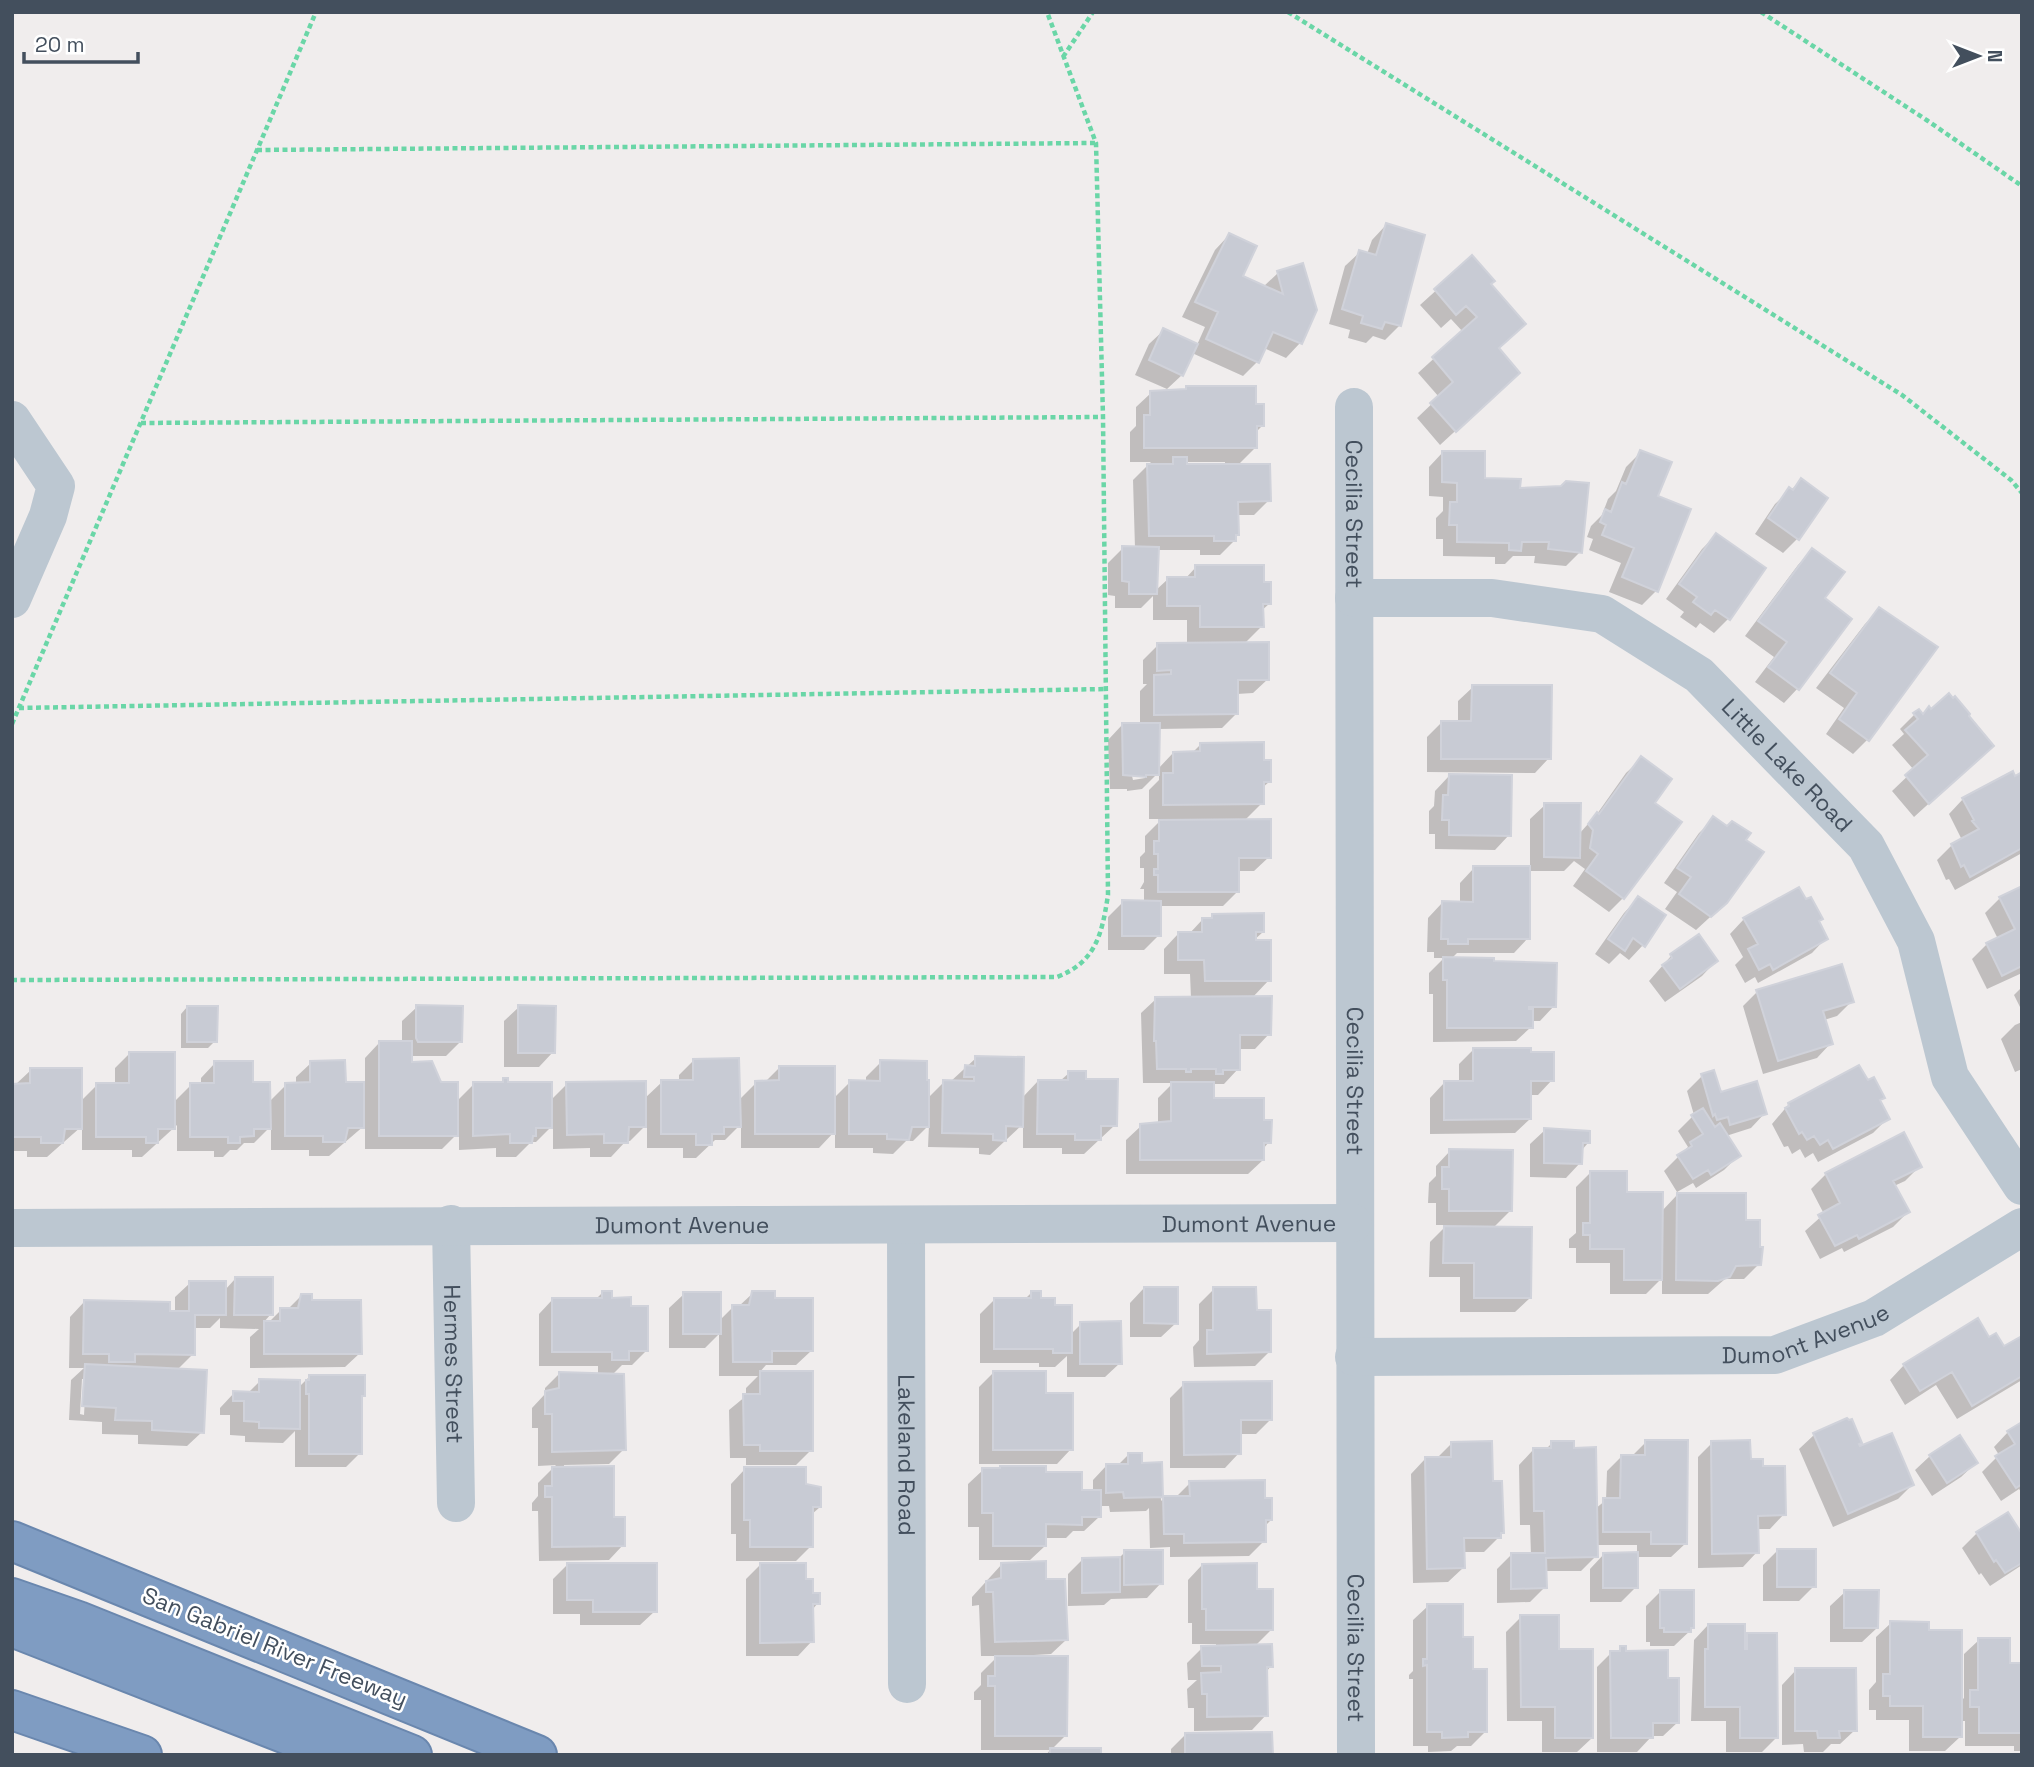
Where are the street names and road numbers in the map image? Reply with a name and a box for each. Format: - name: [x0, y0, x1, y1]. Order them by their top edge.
- street label: Cecilia Street: [1339, 440, 1369, 588]
- street label: Little Lake Road: [1715, 692, 1859, 838]
- street label: Cecilia Street: [1340, 1007, 1370, 1155]
- street label: Dumont Avenue: [1162, 1208, 1336, 1239]
- street label: Dumont Avenue: [595, 1210, 769, 1240]
- street label: Hermes Street: [437, 1284, 470, 1444]
- street label: Dumont Avenue: [1722, 1297, 1895, 1371]
- street label: Lakeland Road: [891, 1374, 922, 1536]
- street label: Cecilia Street: [1341, 1574, 1371, 1722]
- street label: San Gabriel River Freeway: [138, 1580, 412, 1714]

